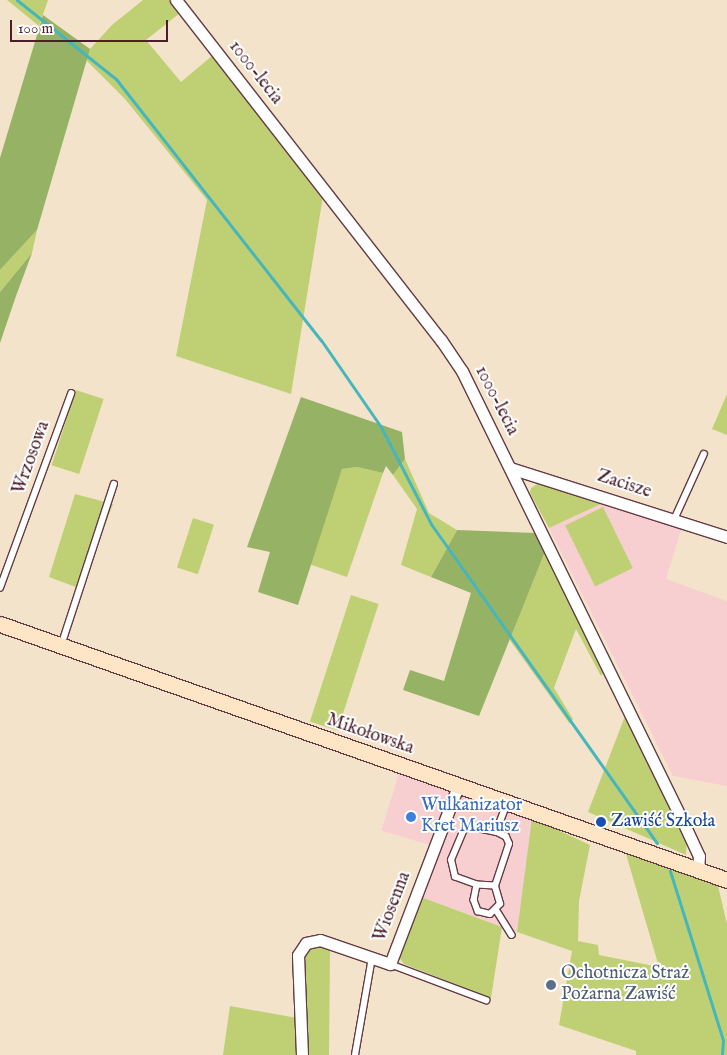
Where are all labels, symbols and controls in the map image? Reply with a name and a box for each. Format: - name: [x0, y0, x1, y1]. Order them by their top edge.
- scale bar: [12, 10, 170, 42]
- text: 100 m: [18, 19, 53, 38]
- street label: 1000-lecia: [223, 37, 287, 109]
- street label: 1000-lecia: [469, 363, 523, 439]
- street label: Wrzosowa: [9, 418, 55, 498]
- street label: Zacisze: [594, 466, 654, 504]
- street label: Mikołowska: [324, 710, 416, 760]
- place label: Wulkanizator Kret Mariusz: [421, 796, 522, 839]
- marker: Wulkanizator Kret Mariusz: [405, 811, 417, 823]
- place label: Zawiść Szkoła: [611, 811, 715, 833]
- marker: Zawiść Szkoła: [595, 816, 607, 828]
- street label: Wiosenna: [370, 869, 416, 945]
- place label: Ochotnicza Straż Pożarna Zawiść: [561, 964, 689, 1006]
- marker: Ochotnicza Straż Pożarna Zawiść: [545, 979, 557, 991]

